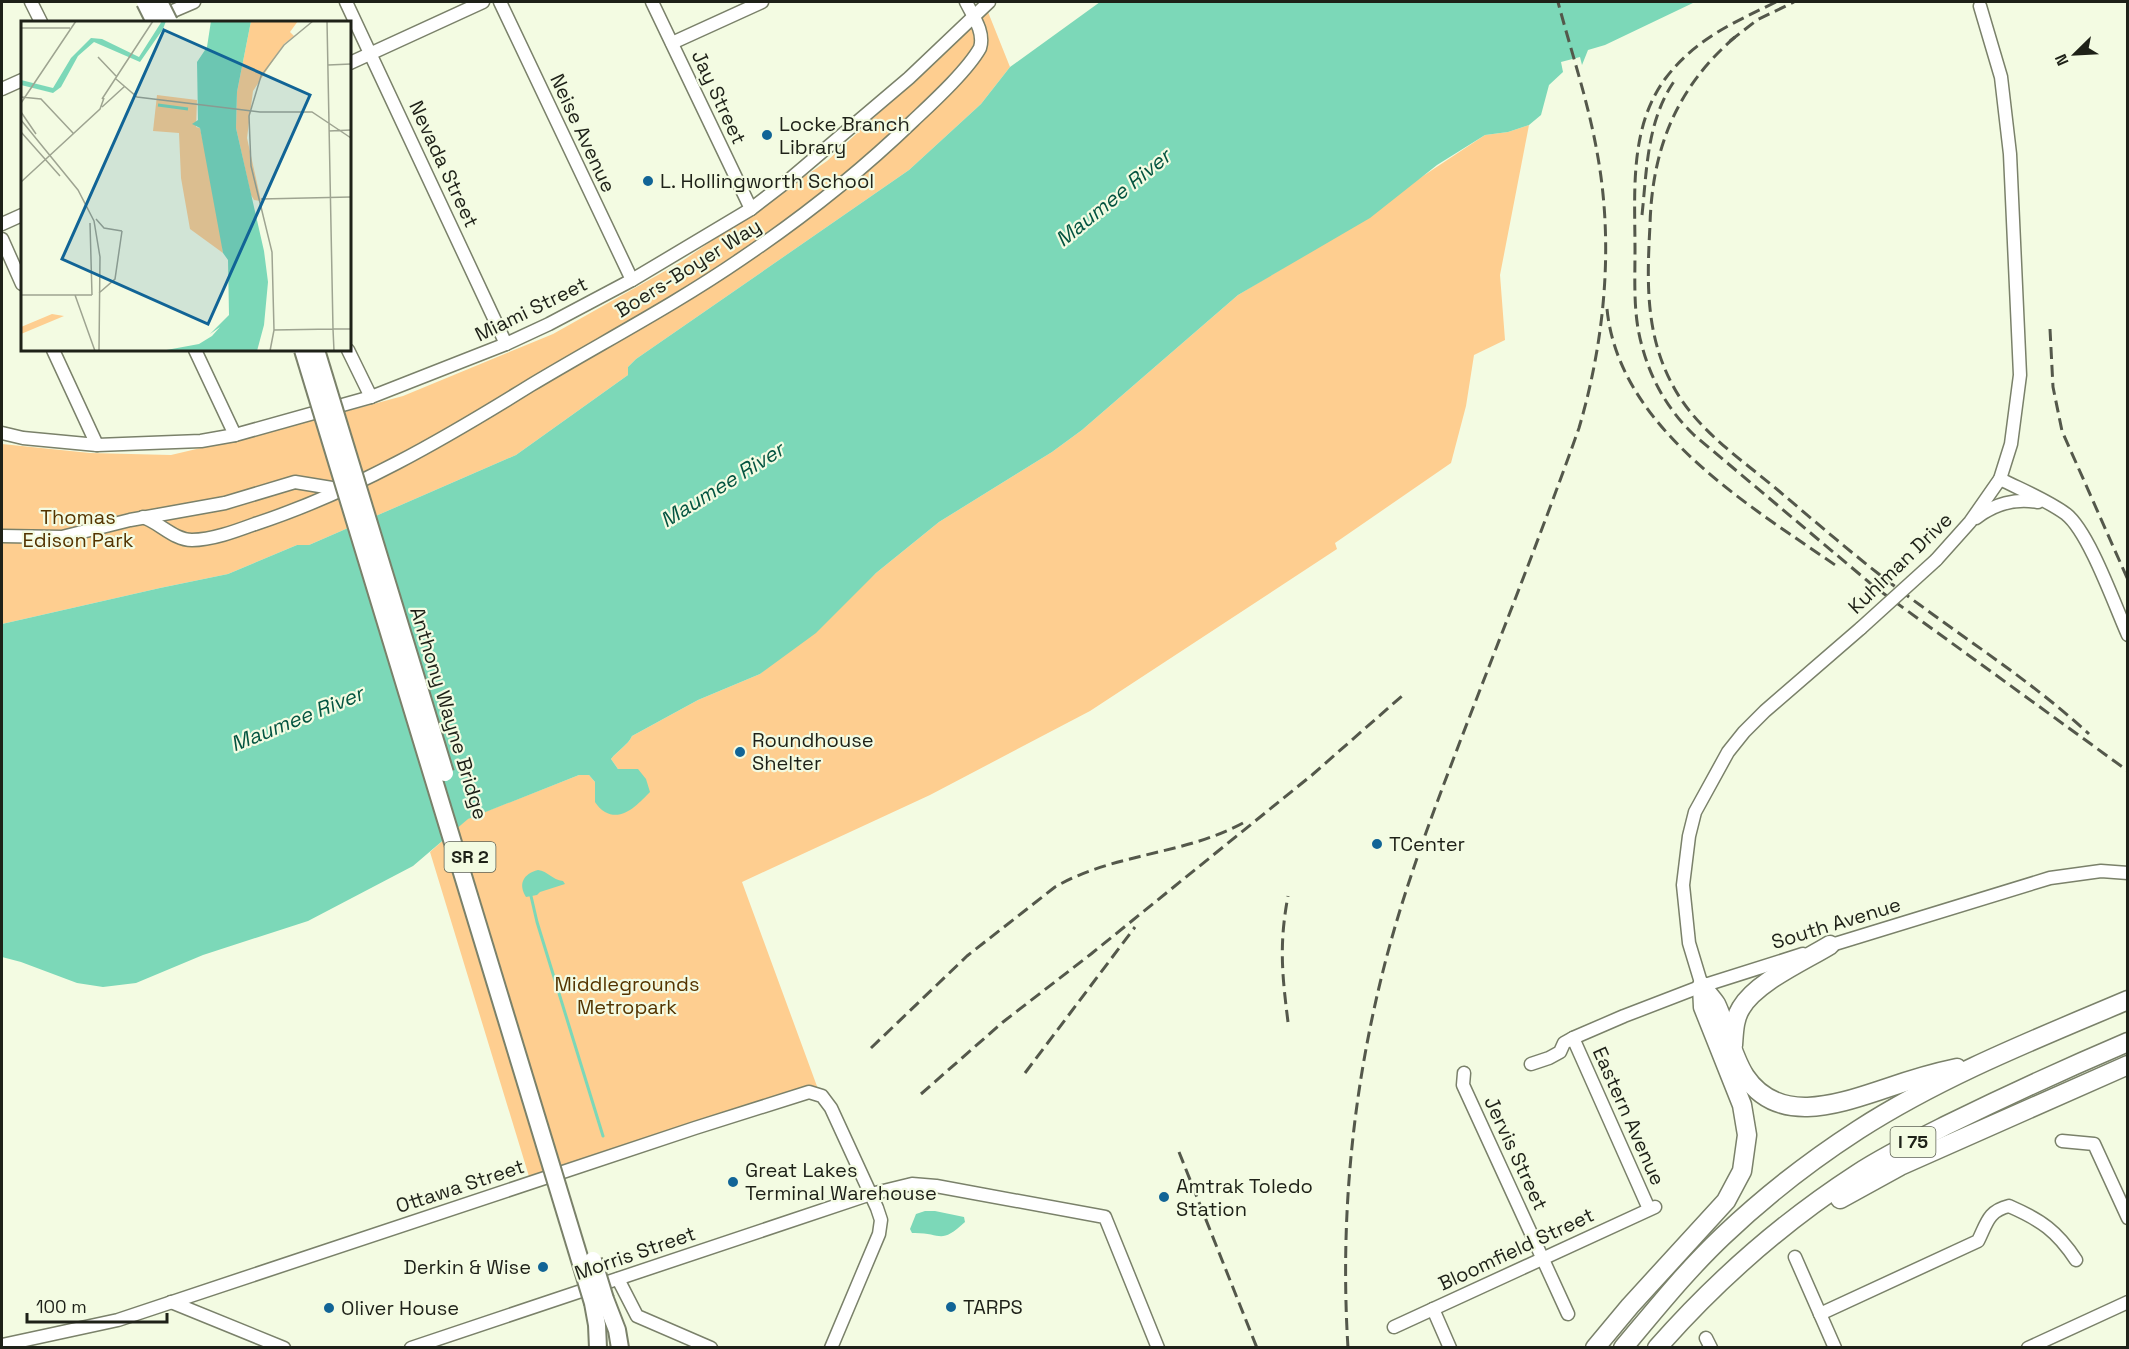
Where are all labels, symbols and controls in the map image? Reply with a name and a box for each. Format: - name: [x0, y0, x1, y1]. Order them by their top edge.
- inset map: [21, 21, 351, 351]
- north arrow: [2045, 24, 2105, 84]
- street label: Jay Street: [686, 46, 752, 148]
- text: N: [2050, 51, 2074, 69]
- street label: Neise Avenue: [544, 70, 622, 196]
- street label: Nevada Street: [403, 96, 485, 232]
- place label: Locke Branch Library: [779, 111, 910, 160]
- marker: Locke Branch Library: [760, 128, 774, 142]
- water label: Maumee River: [1049, 142, 1177, 252]
- place label: L. Hollingworth School: [660, 168, 874, 194]
- marker: L. Hollingworth School: [641, 174, 655, 188]
- street label: Boers-Boyer Way: [610, 213, 766, 323]
- street label: Miami Street: [470, 271, 592, 347]
- water label: Maumee River: [655, 435, 790, 533]
- park label: Thomas Edison Park: [23, 504, 134, 553]
- street label: Kuhlman Drive: [1842, 507, 1958, 619]
- street label: Anthony Wayne Bridge: [404, 604, 494, 822]
- water label: Maumee River: [226, 679, 369, 757]
- place label: Roundhouse Shelter: [752, 727, 874, 776]
- marker: Roundhouse Shelter: [733, 745, 747, 759]
- place label: TCenter: [1389, 831, 1465, 857]
- marker: TCenter: [1370, 837, 1384, 851]
- road number: SR 2: [444, 842, 496, 872]
- street label: South Avenue: [1768, 891, 1904, 955]
- park label: Middlegrounds Metropark: [555, 971, 700, 1020]
- street label: Eastern Avenue: [1587, 1043, 1671, 1189]
- street label: Jervis Street: [1478, 1092, 1554, 1214]
- road number: I 75: [1890, 1127, 1936, 1157]
- street label: Ottawa Street: [392, 1153, 528, 1219]
- place label: Great Lakes Terminal Warehouse: [745, 1157, 937, 1206]
- place label: Amtrak Toledo Station: [1176, 1173, 1313, 1222]
- marker: Great Lakes Terminal Warehouse: [726, 1175, 740, 1189]
- marker: Amtrak Toledo Station: [1157, 1190, 1171, 1204]
- street label: Bloomfield Street: [1434, 1202, 1598, 1296]
- street label: Morris Street: [571, 1220, 699, 1286]
- place label: Derkin & Wise: [403, 1254, 531, 1280]
- marker: Derkin & Wise: [536, 1260, 550, 1274]
- scale bar: [27, 1286, 166, 1324]
- place label: TARPS: [963, 1294, 1023, 1320]
- text: 100 m: [36, 1295, 87, 1318]
- place label: Oliver House: [341, 1295, 459, 1321]
- marker: TARPS: [944, 1300, 958, 1314]
- marker: Oliver House: [322, 1301, 336, 1315]

